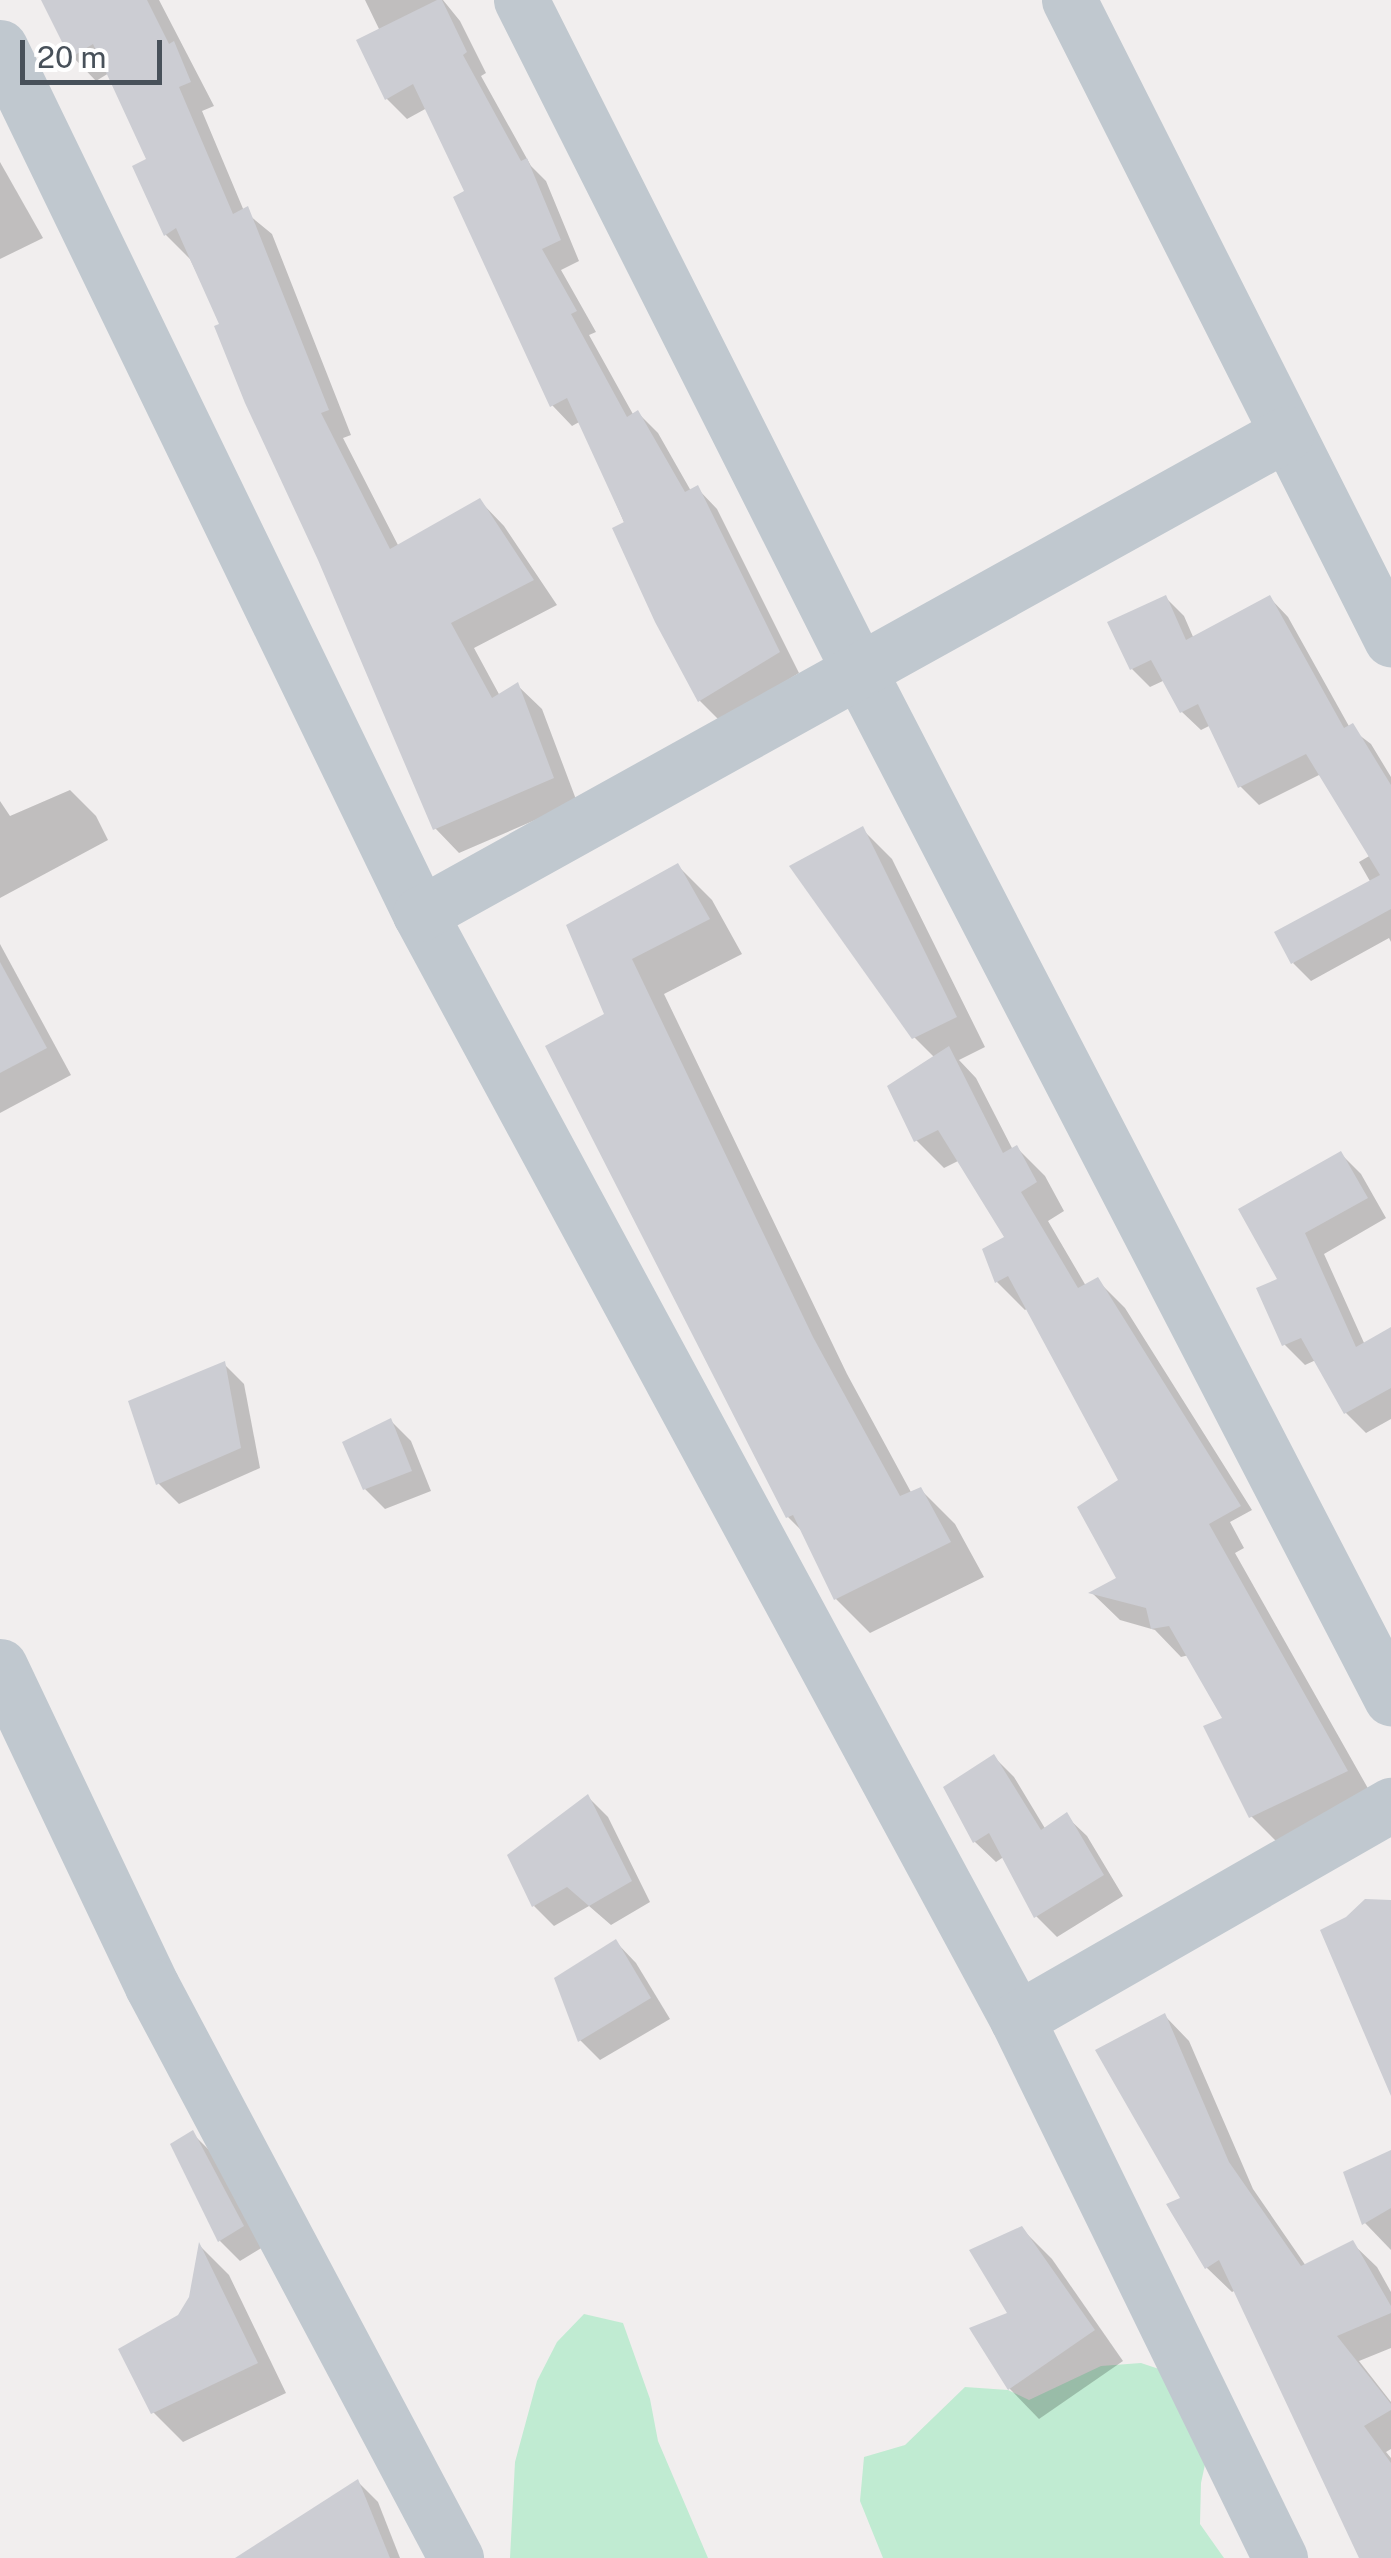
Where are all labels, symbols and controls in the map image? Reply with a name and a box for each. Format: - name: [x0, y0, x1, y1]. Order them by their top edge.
- scale bar: [25, 20, 168, 82]
- text: 20 m: [37, 39, 106, 75]

